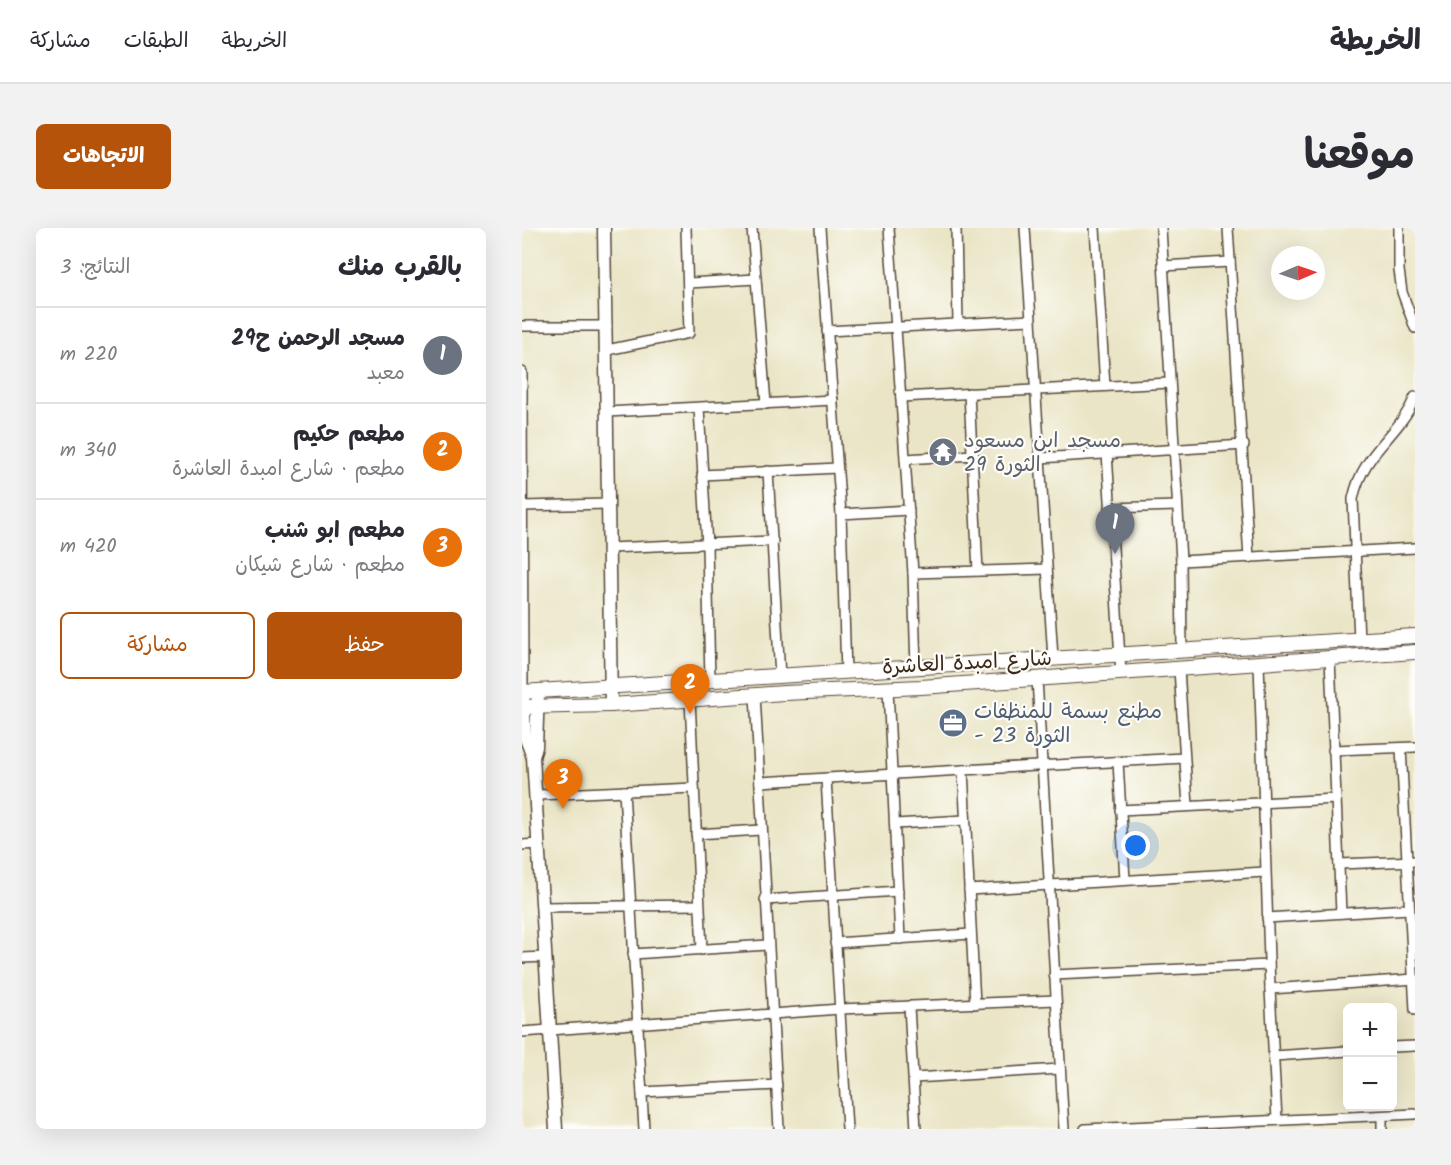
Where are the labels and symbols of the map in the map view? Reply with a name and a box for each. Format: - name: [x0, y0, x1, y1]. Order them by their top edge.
- north arrow: [1271, 246, 1325, 300]
- place label: مسجد ابن مسعود الثورة 29: [964, 425, 1121, 482]
- temple icon: مسجد ابن مسعود الثورة 29: [927, 436, 959, 468]
- pin: 1: [1096, 504, 1134, 554]
- street label: شارع امبدة العاشرة: [881, 643, 1053, 684]
- pin: 2: [670, 664, 710, 714]
- place label: مطنع بسمة للمنظفات - الثورة 23: [974, 696, 1162, 753]
- office icon: مطنع بسمة للمنظفات - الثورة 23: [937, 707, 969, 739]
- pin: 3: [544, 760, 582, 809]
- your location: [1121, 831, 1150, 860]

